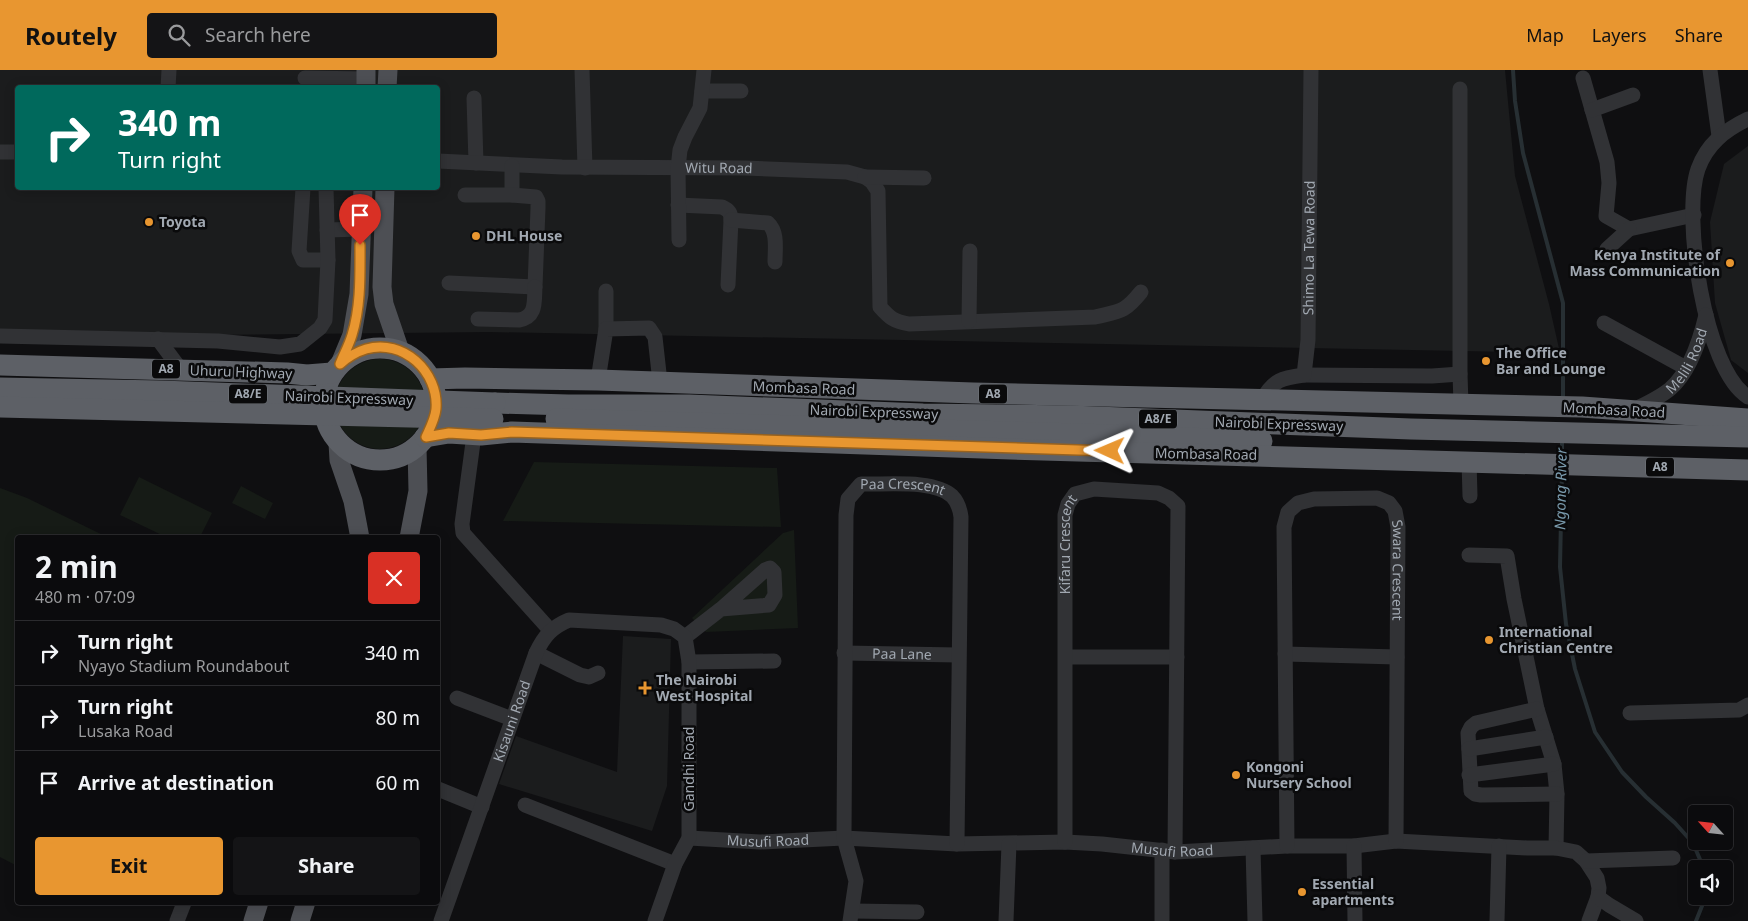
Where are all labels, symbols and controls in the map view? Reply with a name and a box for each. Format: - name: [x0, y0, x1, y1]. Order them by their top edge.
- search box: [147, 13, 497, 58]
- text: Routely: [25, 19, 117, 52]
- icon: search: [165, 21, 193, 49]
- text: Search here: [205, 22, 311, 48]
- text: Map: [1526, 23, 1564, 47]
- text: Layers: [1592, 23, 1647, 47]
- text: Share: [1675, 23, 1723, 47]
- text: 340 m: [118, 99, 221, 146]
- icon: right: [35, 105, 100, 170]
- text: Turn right: [118, 144, 221, 174]
- street label: Witu Road: [685, 158, 753, 177]
- street label: Shimo La Tewa Road: [1298, 180, 1319, 315]
- pin: [339, 194, 381, 245]
- icon: arrive: [346, 201, 374, 229]
- place label: Toyota: [159, 212, 206, 231]
- marker: Toyota: [143, 216, 155, 228]
- place label: DHL House: [486, 226, 562, 245]
- marker: DHL House: [470, 230, 482, 242]
- place label: Kenya Institute of Mass Communication: [1570, 245, 1722, 280]
- marker: Kenya Institute of Mass Communication: [1724, 257, 1736, 269]
- street label: Melili Road: [1661, 326, 1711, 398]
- place label: The Office Bar and Lounge: [1496, 343, 1606, 378]
- marker: The Office Bar and Lounge: [1480, 355, 1492, 367]
- road number: A8: [152, 360, 180, 378]
- street label: Uhuru Highway: [189, 360, 294, 383]
- street label: Mombasa Road: [752, 376, 856, 399]
- road number: A8/E: [229, 384, 267, 404]
- road number: A8: [979, 384, 1007, 404]
- street label: Nairobi Expressway: [284, 386, 414, 409]
- street label: Mombasa Road: [1562, 397, 1666, 422]
- street label: Nairobi Expressway: [809, 400, 939, 423]
- road number: A8/E: [1139, 409, 1177, 428]
- street label: Nairobi Expressway: [1214, 412, 1344, 435]
- position arrow: [1083, 424, 1135, 476]
- street label: Mombasa Road: [1155, 443, 1257, 464]
- water label: Ngong River: [1549, 447, 1571, 530]
- road number: A8: [1646, 458, 1674, 477]
- street label: Paa Crescent: [860, 474, 949, 499]
- street label: Kifaru Crescent: [1055, 490, 1081, 594]
- street label: Swara Crescent: [1388, 518, 1408, 621]
- text: 2 min: [35, 546, 118, 587]
- button: close: [368, 552, 420, 604]
- text: 480 m · 07:09: [35, 586, 135, 608]
- place label: International Christian Centre: [1499, 622, 1613, 657]
- text: Turn right: [78, 629, 173, 655]
- marker: International Christian Centre: [1483, 634, 1495, 646]
- icon: right: [35, 639, 63, 667]
- text: 340 m: [365, 640, 420, 666]
- street label: Paa Lane: [872, 643, 932, 664]
- text: Nyayo Stadium Roundabout: [78, 655, 289, 677]
- place label: The Nairobi West Hospital: [656, 670, 753, 705]
- street label: Kisauni Road: [488, 678, 535, 764]
- marker: The Nairobi West Hospital: [638, 681, 652, 695]
- text: Turn right: [78, 694, 173, 720]
- icon: right: [35, 704, 63, 732]
- text: 80 m: [376, 705, 420, 731]
- text: Lusaka Road: [78, 720, 173, 742]
- street label: Gandhi Road: [679, 727, 698, 811]
- place label: Kongoni Nursery School: [1246, 757, 1352, 792]
- icon: arrive: [35, 769, 63, 797]
- marker: Kongoni Nursery School: [1230, 769, 1242, 781]
- text: Arrive at destination: [78, 770, 274, 796]
- text: 60 m: [376, 770, 420, 796]
- north arrow: [1688, 805, 1732, 850]
- map controls: [1688, 805, 1733, 905]
- street label: Musufi Road: [726, 830, 810, 851]
- button: Exit: [35, 837, 223, 895]
- button: Share: [233, 837, 420, 895]
- street label: Musufi Road: [1130, 837, 1214, 861]
- button: sound: [1688, 860, 1733, 905]
- place label: Essential apartments: [1312, 874, 1394, 909]
- marker: Essential apartments: [1296, 886, 1308, 898]

